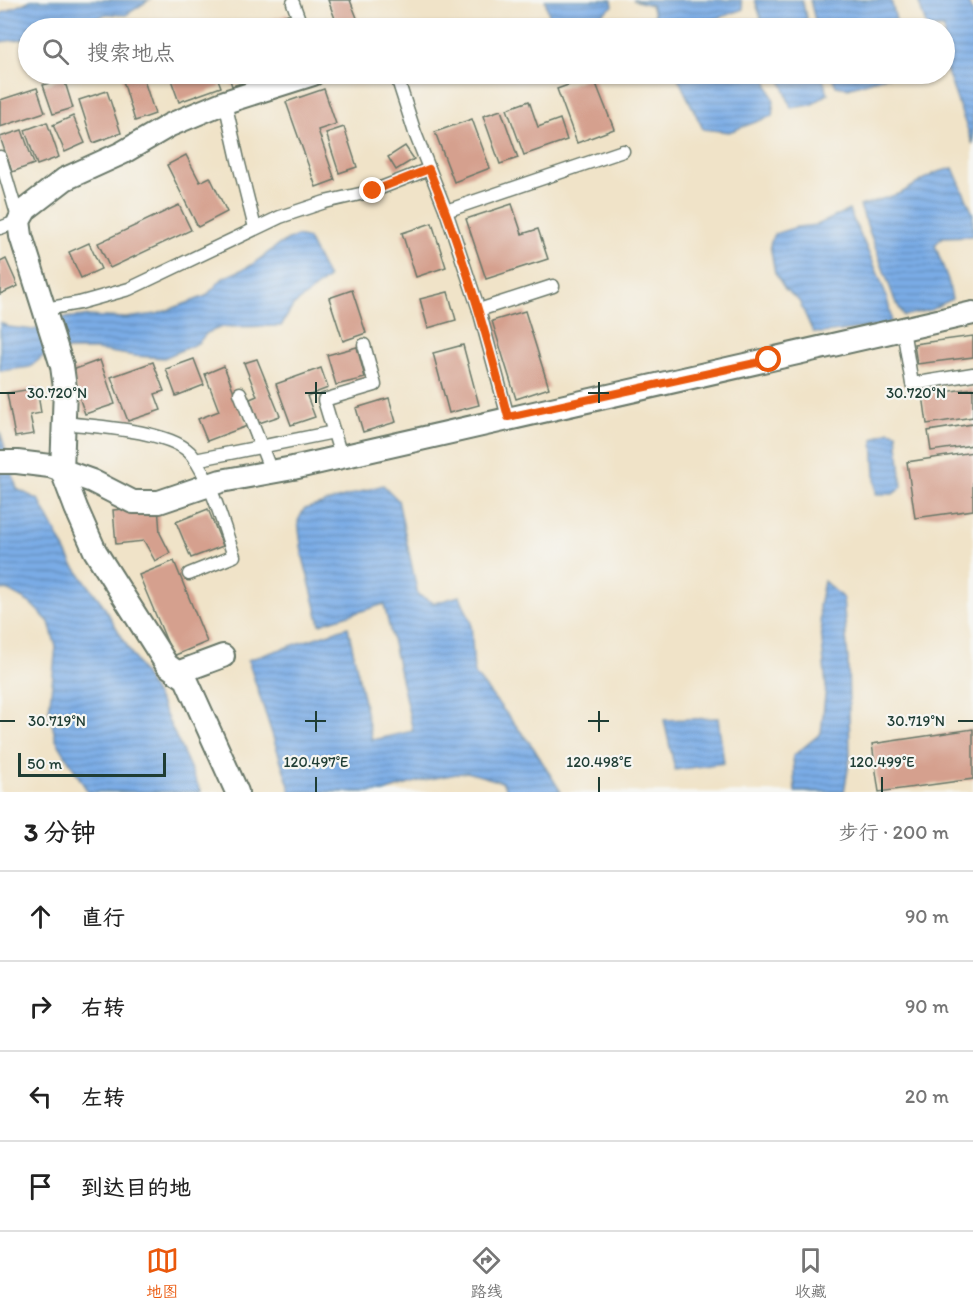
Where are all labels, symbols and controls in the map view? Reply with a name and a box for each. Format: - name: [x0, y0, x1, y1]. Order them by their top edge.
- search box: [18, 18, 955, 84]
- icon: search: [39, 35, 72, 68]
- text: 搜索地点: [87, 39, 175, 66]
- route end: [359, 177, 385, 203]
- route start: [755, 346, 781, 372]
- text: 30.720°N: [27, 384, 87, 402]
- text: 30.720°N: [886, 384, 946, 402]
- text: 30.719°N: [28, 712, 86, 730]
- text: 30.719°N: [887, 712, 945, 730]
- scale bar: [18, 750, 166, 778]
- text: 120.497°E: [284, 753, 348, 771]
- text: 120.498°E: [566, 753, 632, 771]
- text: 120.499°E: [849, 753, 915, 771]
- text: 50 m: [27, 754, 62, 773]
- text: 3 分钟: [24, 816, 96, 848]
- text: 步行 · 200 m: [839, 820, 949, 844]
- icon: ahead: [24, 900, 57, 933]
- text: 直行: [81, 904, 125, 931]
- text: 90 m: [905, 904, 949, 928]
- icon: right: [24, 990, 57, 1023]
- text: 右转: [81, 994, 125, 1021]
- text: 90 m: [905, 994, 949, 1018]
- icon: left: [24, 1080, 57, 1113]
- text: 左转: [81, 1084, 125, 1111]
- text: 20 m: [905, 1084, 949, 1108]
- icon: arrive: [24, 1170, 57, 1203]
- text: 到达目的地: [81, 1174, 191, 1201]
- tab: 地图: [146, 1244, 179, 1302]
- tab: 路线: [470, 1244, 503, 1302]
- tab: 收藏: [794, 1244, 827, 1302]

